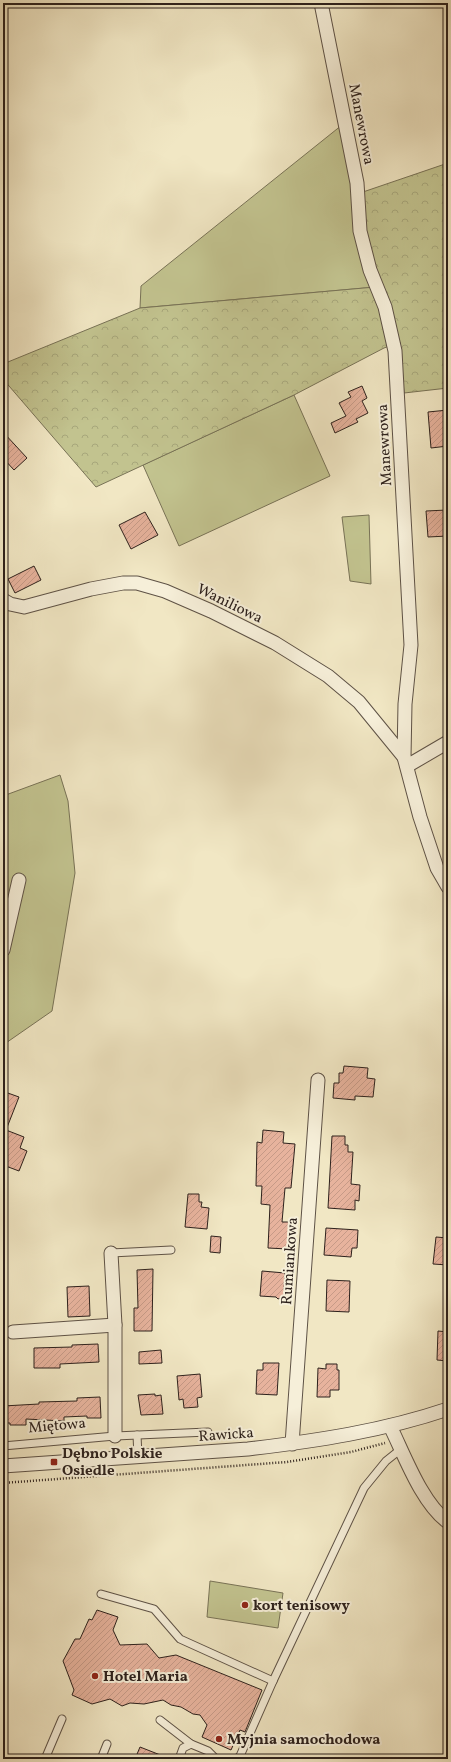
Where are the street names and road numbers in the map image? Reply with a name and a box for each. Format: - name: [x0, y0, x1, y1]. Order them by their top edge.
- street label: Manewrowa: [342, 82, 379, 167]
- street label: Manewrowa: [373, 403, 398, 486]
- street label: Waniliowa: [193, 579, 266, 629]
- street label: Rumiankowa: [277, 1217, 304, 1306]
- street label: Miętowa: [28, 1414, 87, 1439]
- street label: Rawicka: [198, 1423, 254, 1448]

